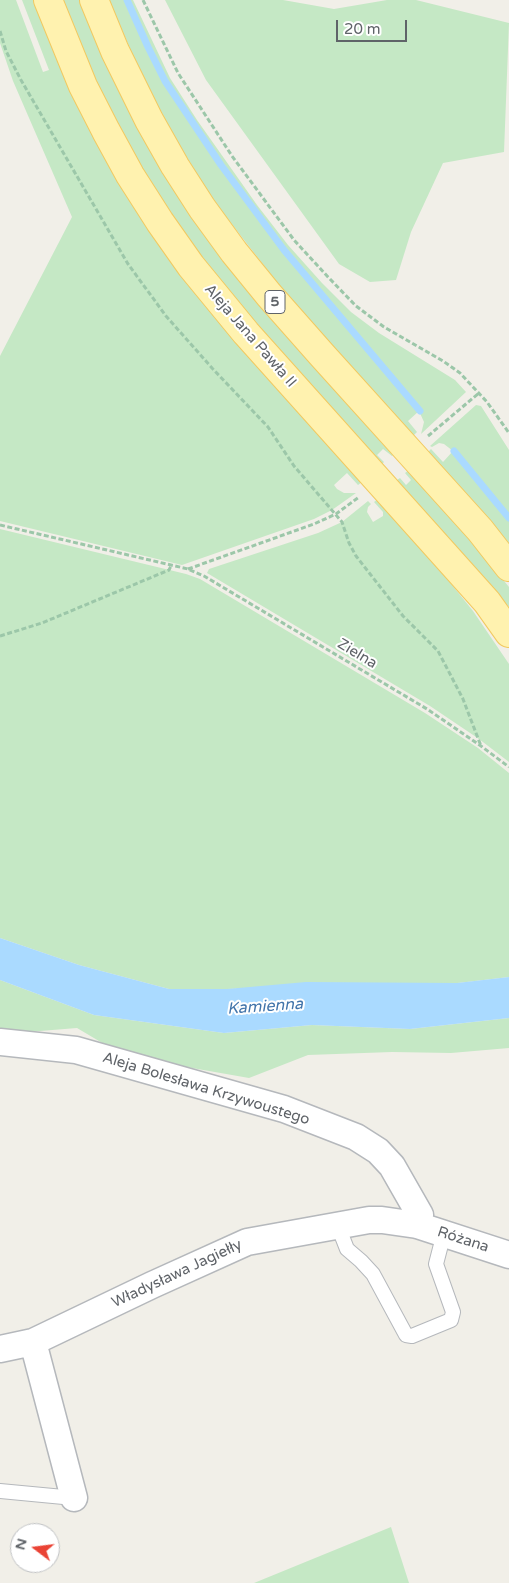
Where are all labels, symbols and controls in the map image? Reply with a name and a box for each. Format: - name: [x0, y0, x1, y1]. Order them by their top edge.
- scale bar: [339, 10, 410, 42]
- text: 20 m: [344, 20, 381, 38]
- street label: Aleja Jana Pawła II: [200, 281, 300, 391]
- road number: 5: [265, 290, 285, 314]
- street label: Zielna: [334, 635, 380, 673]
- water label: Kamienna: [226, 995, 304, 1019]
- street label: Aleja Bolesława Krzywoustego: [100, 1049, 312, 1129]
- street label: Różana: [435, 1223, 491, 1257]
- street label: Władysława Jagiełły: [109, 1236, 245, 1312]
- north arrow: [10, 1523, 60, 1573]
- text: N: [11, 1537, 31, 1552]

